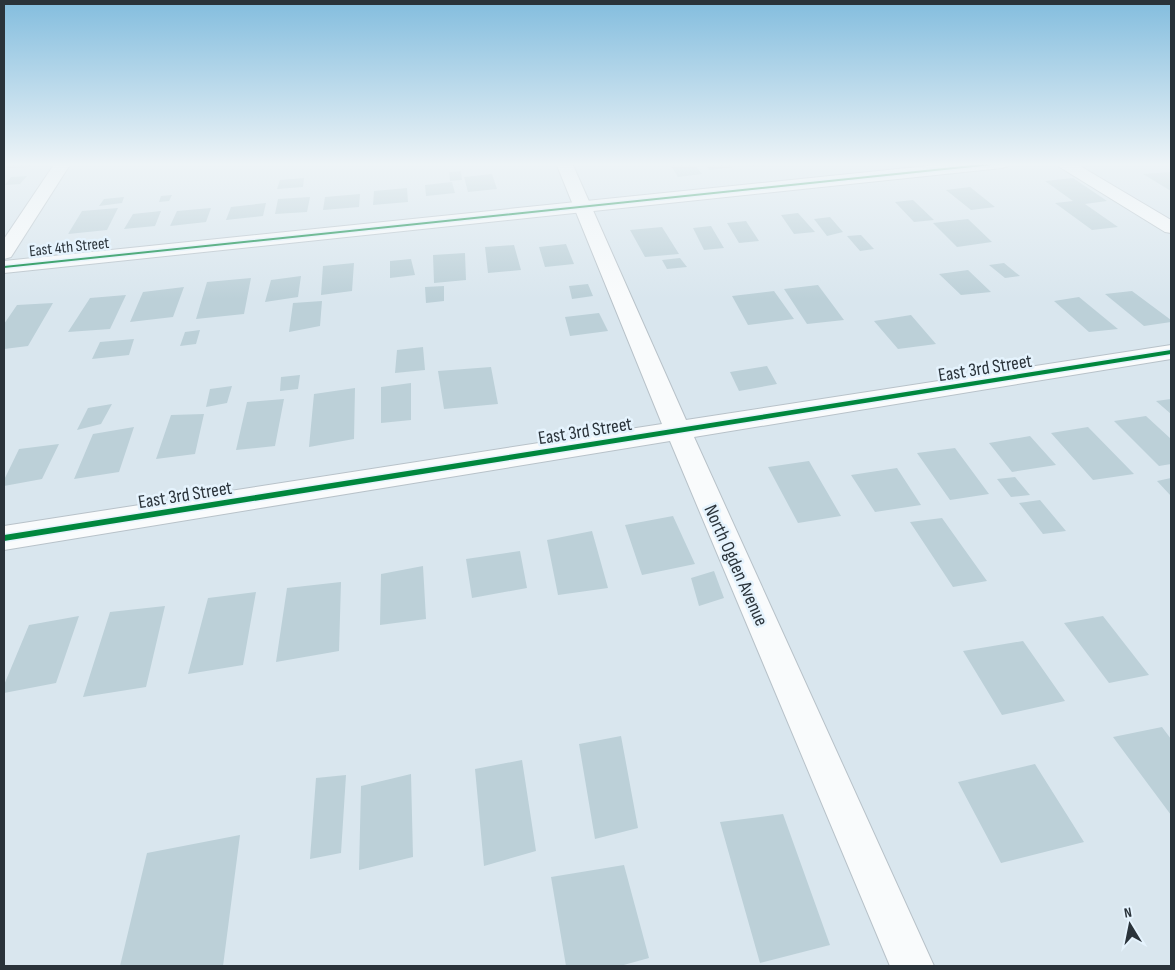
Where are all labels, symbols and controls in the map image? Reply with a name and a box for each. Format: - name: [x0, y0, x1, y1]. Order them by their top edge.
- street label: East 4th Street: [28, 234, 110, 261]
- street label: East 3rd Street: [937, 350, 1034, 387]
- street label: East 3rd Street: [537, 413, 634, 450]
- street label: East 3rd Street: [137, 477, 234, 514]
- street label: North Ogden Avenue: [699, 501, 773, 630]
- north arrow: [1105, 900, 1155, 950]
- text: N: [1123, 904, 1133, 922]

